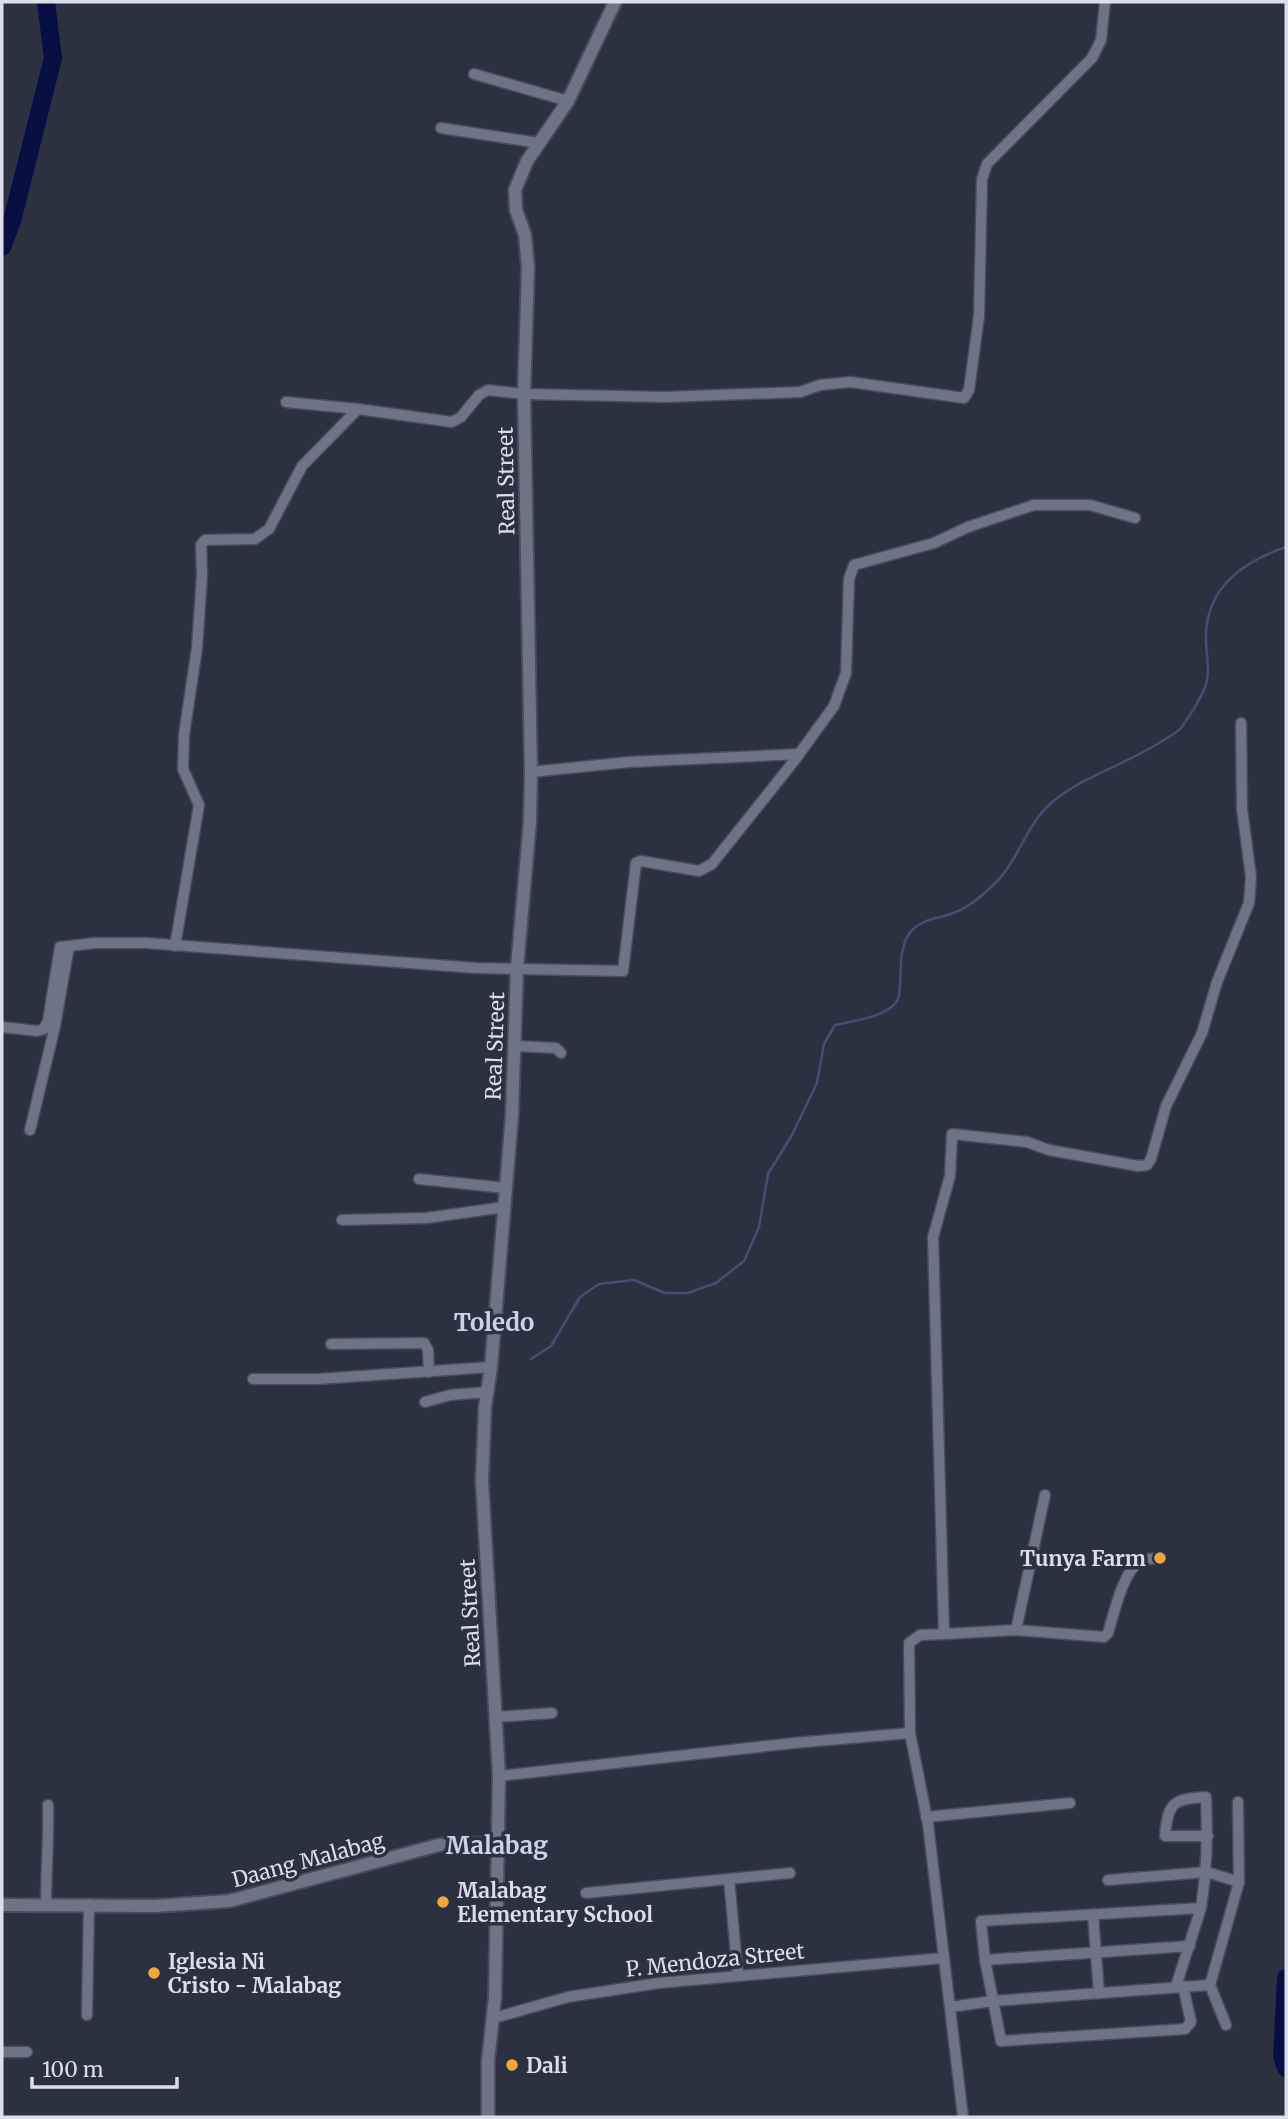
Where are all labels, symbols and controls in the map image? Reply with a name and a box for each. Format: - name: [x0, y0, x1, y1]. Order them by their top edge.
- street label: Real Street: [492, 427, 520, 535]
- street label: Real Street: [480, 991, 510, 1101]
- district label: Toledo: [454, 1307, 534, 1338]
- place label: Tunya Farm: [1020, 1545, 1146, 1572]
- marker: Tunya Farm: [1152, 1550, 1168, 1566]
- street label: Real Street: [454, 1558, 486, 1668]
- street label: Daang Malabag: [229, 1827, 387, 1893]
- district label: Malabag: [446, 1830, 548, 1861]
- place label: Malabag Elementary School: [457, 1877, 653, 1928]
- marker: Malabag Elementary School: [435, 1894, 451, 1910]
- street label: P. Mendoza Street: [624, 1937, 806, 1983]
- place label: Iglesia Ni Cristo - Malabag: [168, 1948, 341, 1999]
- marker: Iglesia Ni Cristo - Malabag: [146, 1965, 162, 1981]
- scale bar: [32, 2046, 177, 2090]
- place label: Dali: [526, 2052, 568, 2079]
- text: 100 m: [42, 2056, 104, 2083]
- marker: Dali: [504, 2057, 520, 2073]

